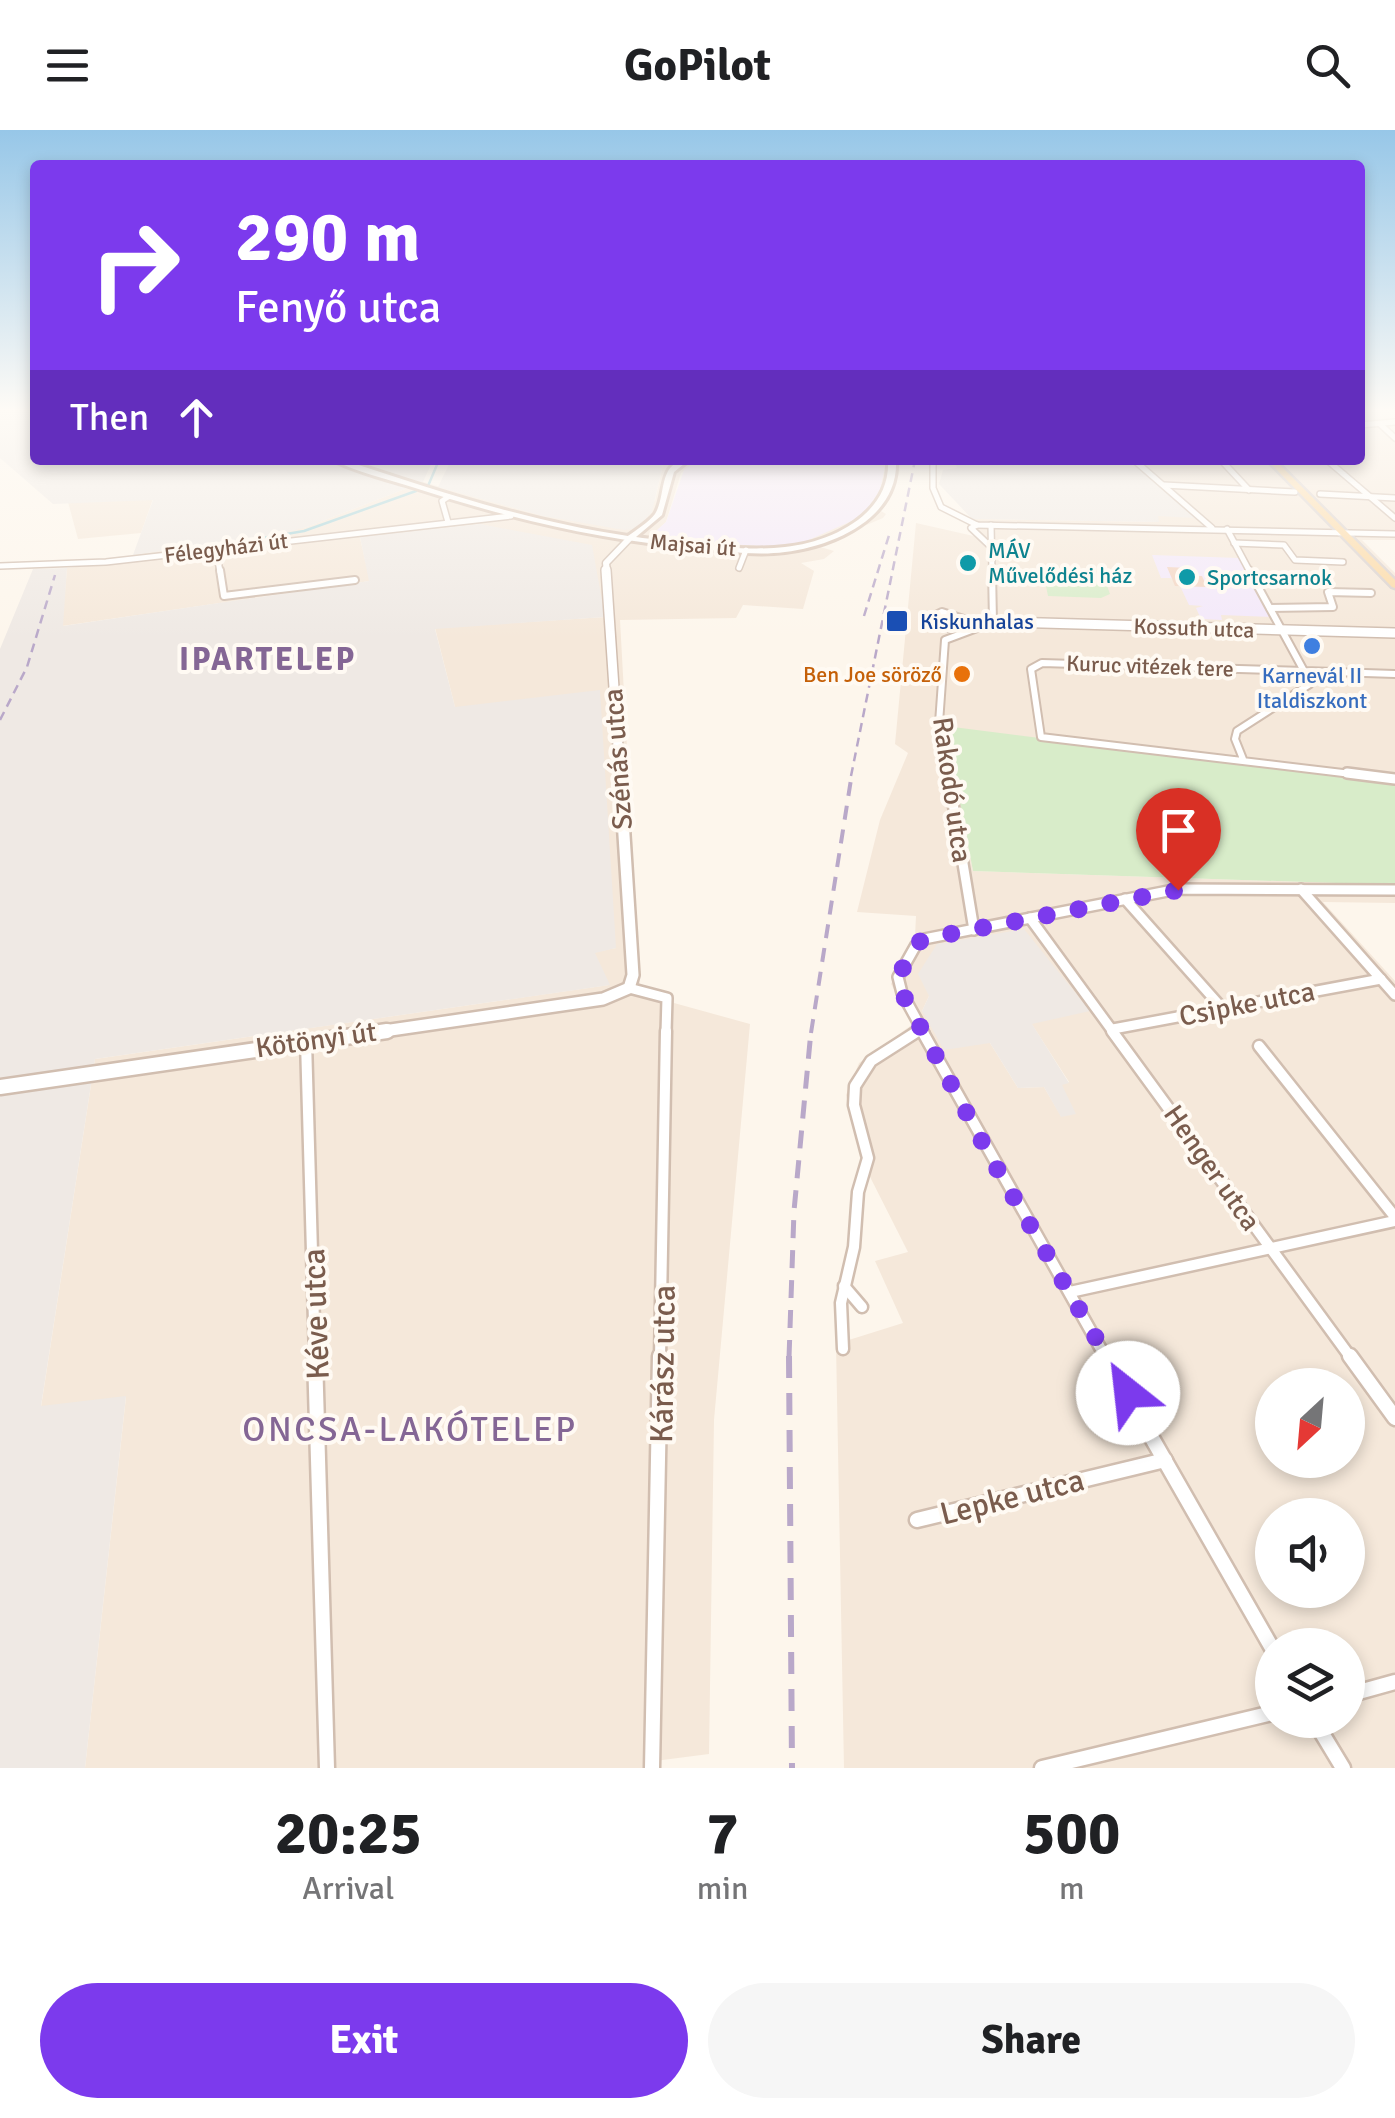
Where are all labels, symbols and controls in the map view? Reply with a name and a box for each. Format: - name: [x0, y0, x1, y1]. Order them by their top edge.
- icon: menu: [40, 38, 95, 93]
- text: GoPilot: [624, 38, 771, 93]
- icon: search: [1300, 38, 1355, 93]
- text: 290 m: [235, 194, 420, 280]
- icon: right: [70, 200, 200, 330]
- text: Fenyő utca: [235, 280, 441, 335]
- icon: ahead: [169, 390, 224, 445]
- text: Then: [70, 394, 149, 441]
- street label: Félegyházi út: [163, 527, 290, 569]
- street label: Majsai út: [649, 528, 738, 562]
- place label: MÁV Művelődési ház: [988, 537, 1132, 589]
- marker: MÁV Művelődési ház: [957, 552, 979, 574]
- place label: Sportcsarnok: [1207, 564, 1332, 591]
- marker: Sportcsarnok: [1176, 566, 1198, 588]
- marker: Kiskunhalas: [884, 608, 910, 634]
- place label: Kiskunhalas: [920, 608, 1034, 635]
- street label: Kossuth utca: [1133, 612, 1255, 644]
- marker: Karnevál II Italdiszkont: [1301, 635, 1323, 657]
- district label: IPARTELEP: [179, 640, 357, 679]
- street label: Kuruc vitézek tere: [1066, 650, 1234, 682]
- place label: Ben Joe söröző: [803, 661, 942, 688]
- place label: Karnevál II Italdiszkont: [1257, 662, 1367, 714]
- marker: Ben Joe söröző: [951, 663, 973, 685]
- street label: Szénás utca: [596, 687, 640, 831]
- street label: Rakodó utca: [925, 715, 979, 865]
- pin: [1136, 788, 1221, 891]
- icon: arrive: [1151, 803, 1206, 858]
- street label: Csipke utca: [1176, 974, 1318, 1034]
- street label: Kötönyi út: [253, 1015, 379, 1065]
- street label: Henger utca: [1156, 1099, 1268, 1237]
- street label: Kéve utca: [294, 1248, 338, 1380]
- street label: Kárász utca: [642, 1285, 684, 1443]
- position arrow: [1076, 1341, 1180, 1445]
- north arrow: [1255, 1368, 1365, 1478]
- map controls: [1255, 1368, 1365, 1738]
- district label: ONCSA-LAKÓTELEP: [242, 1408, 578, 1451]
- street label: Lepke utca: [936, 1460, 1088, 1534]
- button: sound: [1255, 1498, 1365, 1608]
- button: layers: [1255, 1628, 1365, 1738]
- text: 20:25: [275, 1797, 422, 1871]
- text: 7: [706, 1797, 739, 1871]
- text: 500: [1023, 1797, 1120, 1871]
- text: Arrival: [302, 1869, 394, 1908]
- text: min: [697, 1869, 748, 1908]
- text: m: [1059, 1869, 1084, 1908]
- button: Exit: [40, 1983, 688, 2098]
- button: Share: [708, 1983, 1355, 2098]

